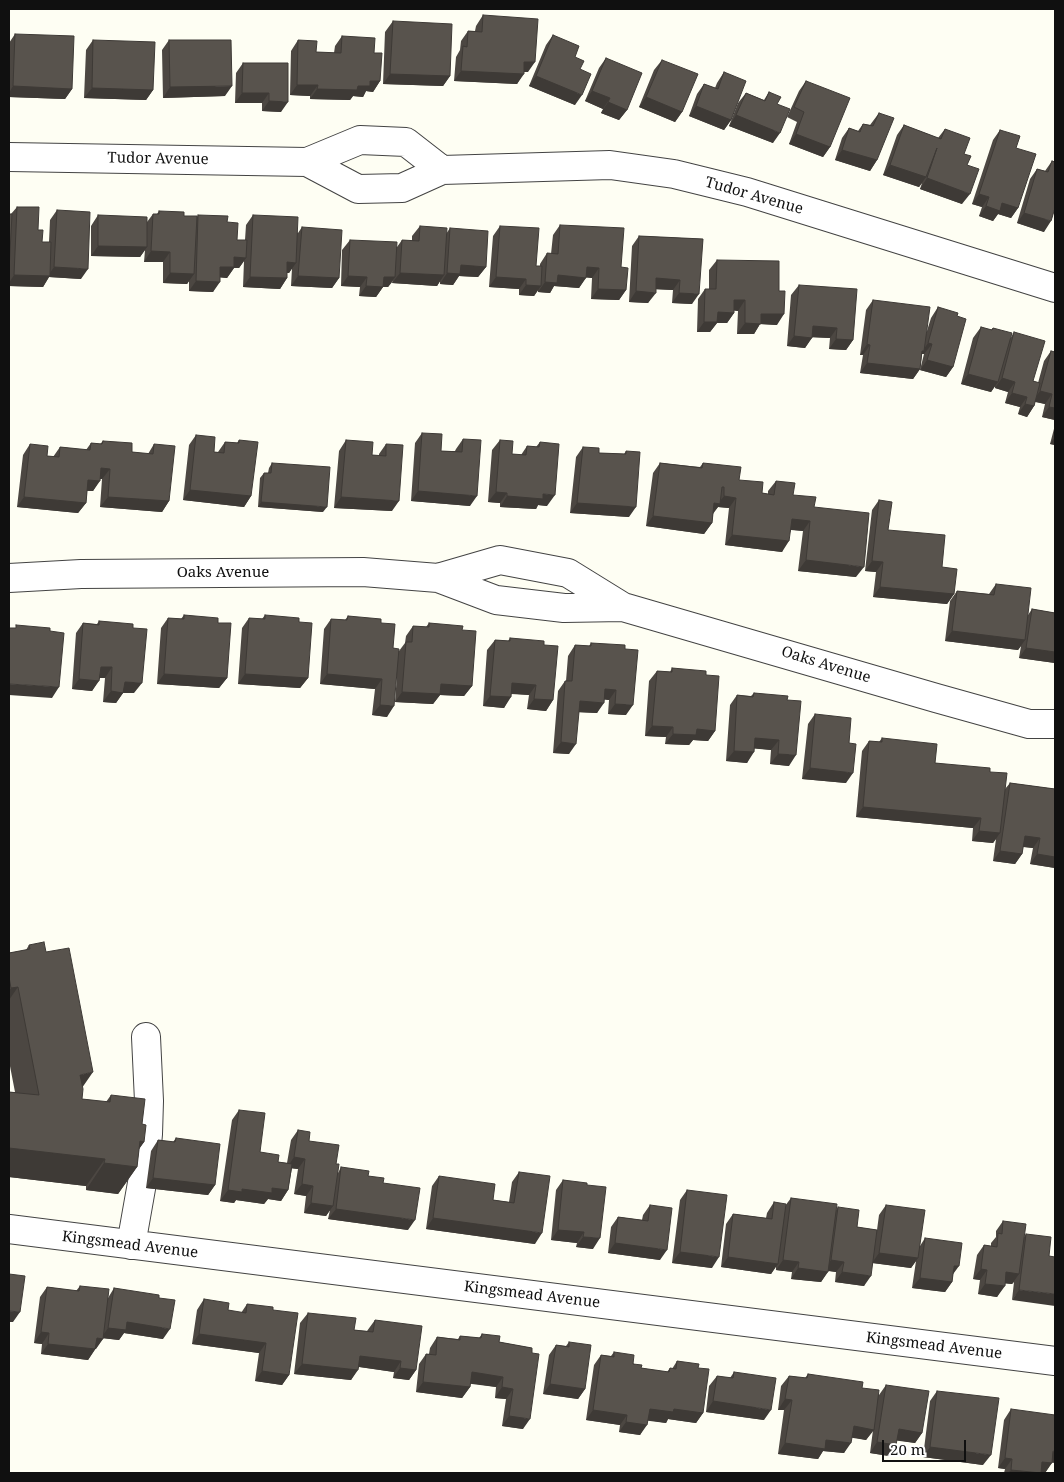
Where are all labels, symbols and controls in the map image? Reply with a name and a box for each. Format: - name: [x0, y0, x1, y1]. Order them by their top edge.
- street label: Tudor Avenue: [107, 149, 209, 169]
- street label: Tudor Avenue: [703, 173, 805, 219]
- street label: Oaks Avenue: [177, 564, 269, 582]
- street label: Oaks Avenue: [779, 643, 873, 687]
- street label: Kingsmead Avenue: [61, 1228, 199, 1262]
- street label: Kingsmead Avenue: [463, 1278, 601, 1312]
- street label: Kingsmead Avenue: [865, 1329, 1003, 1363]
- scale bar: [884, 1430, 968, 1462]
- text: 20 m: [890, 1439, 925, 1459]

